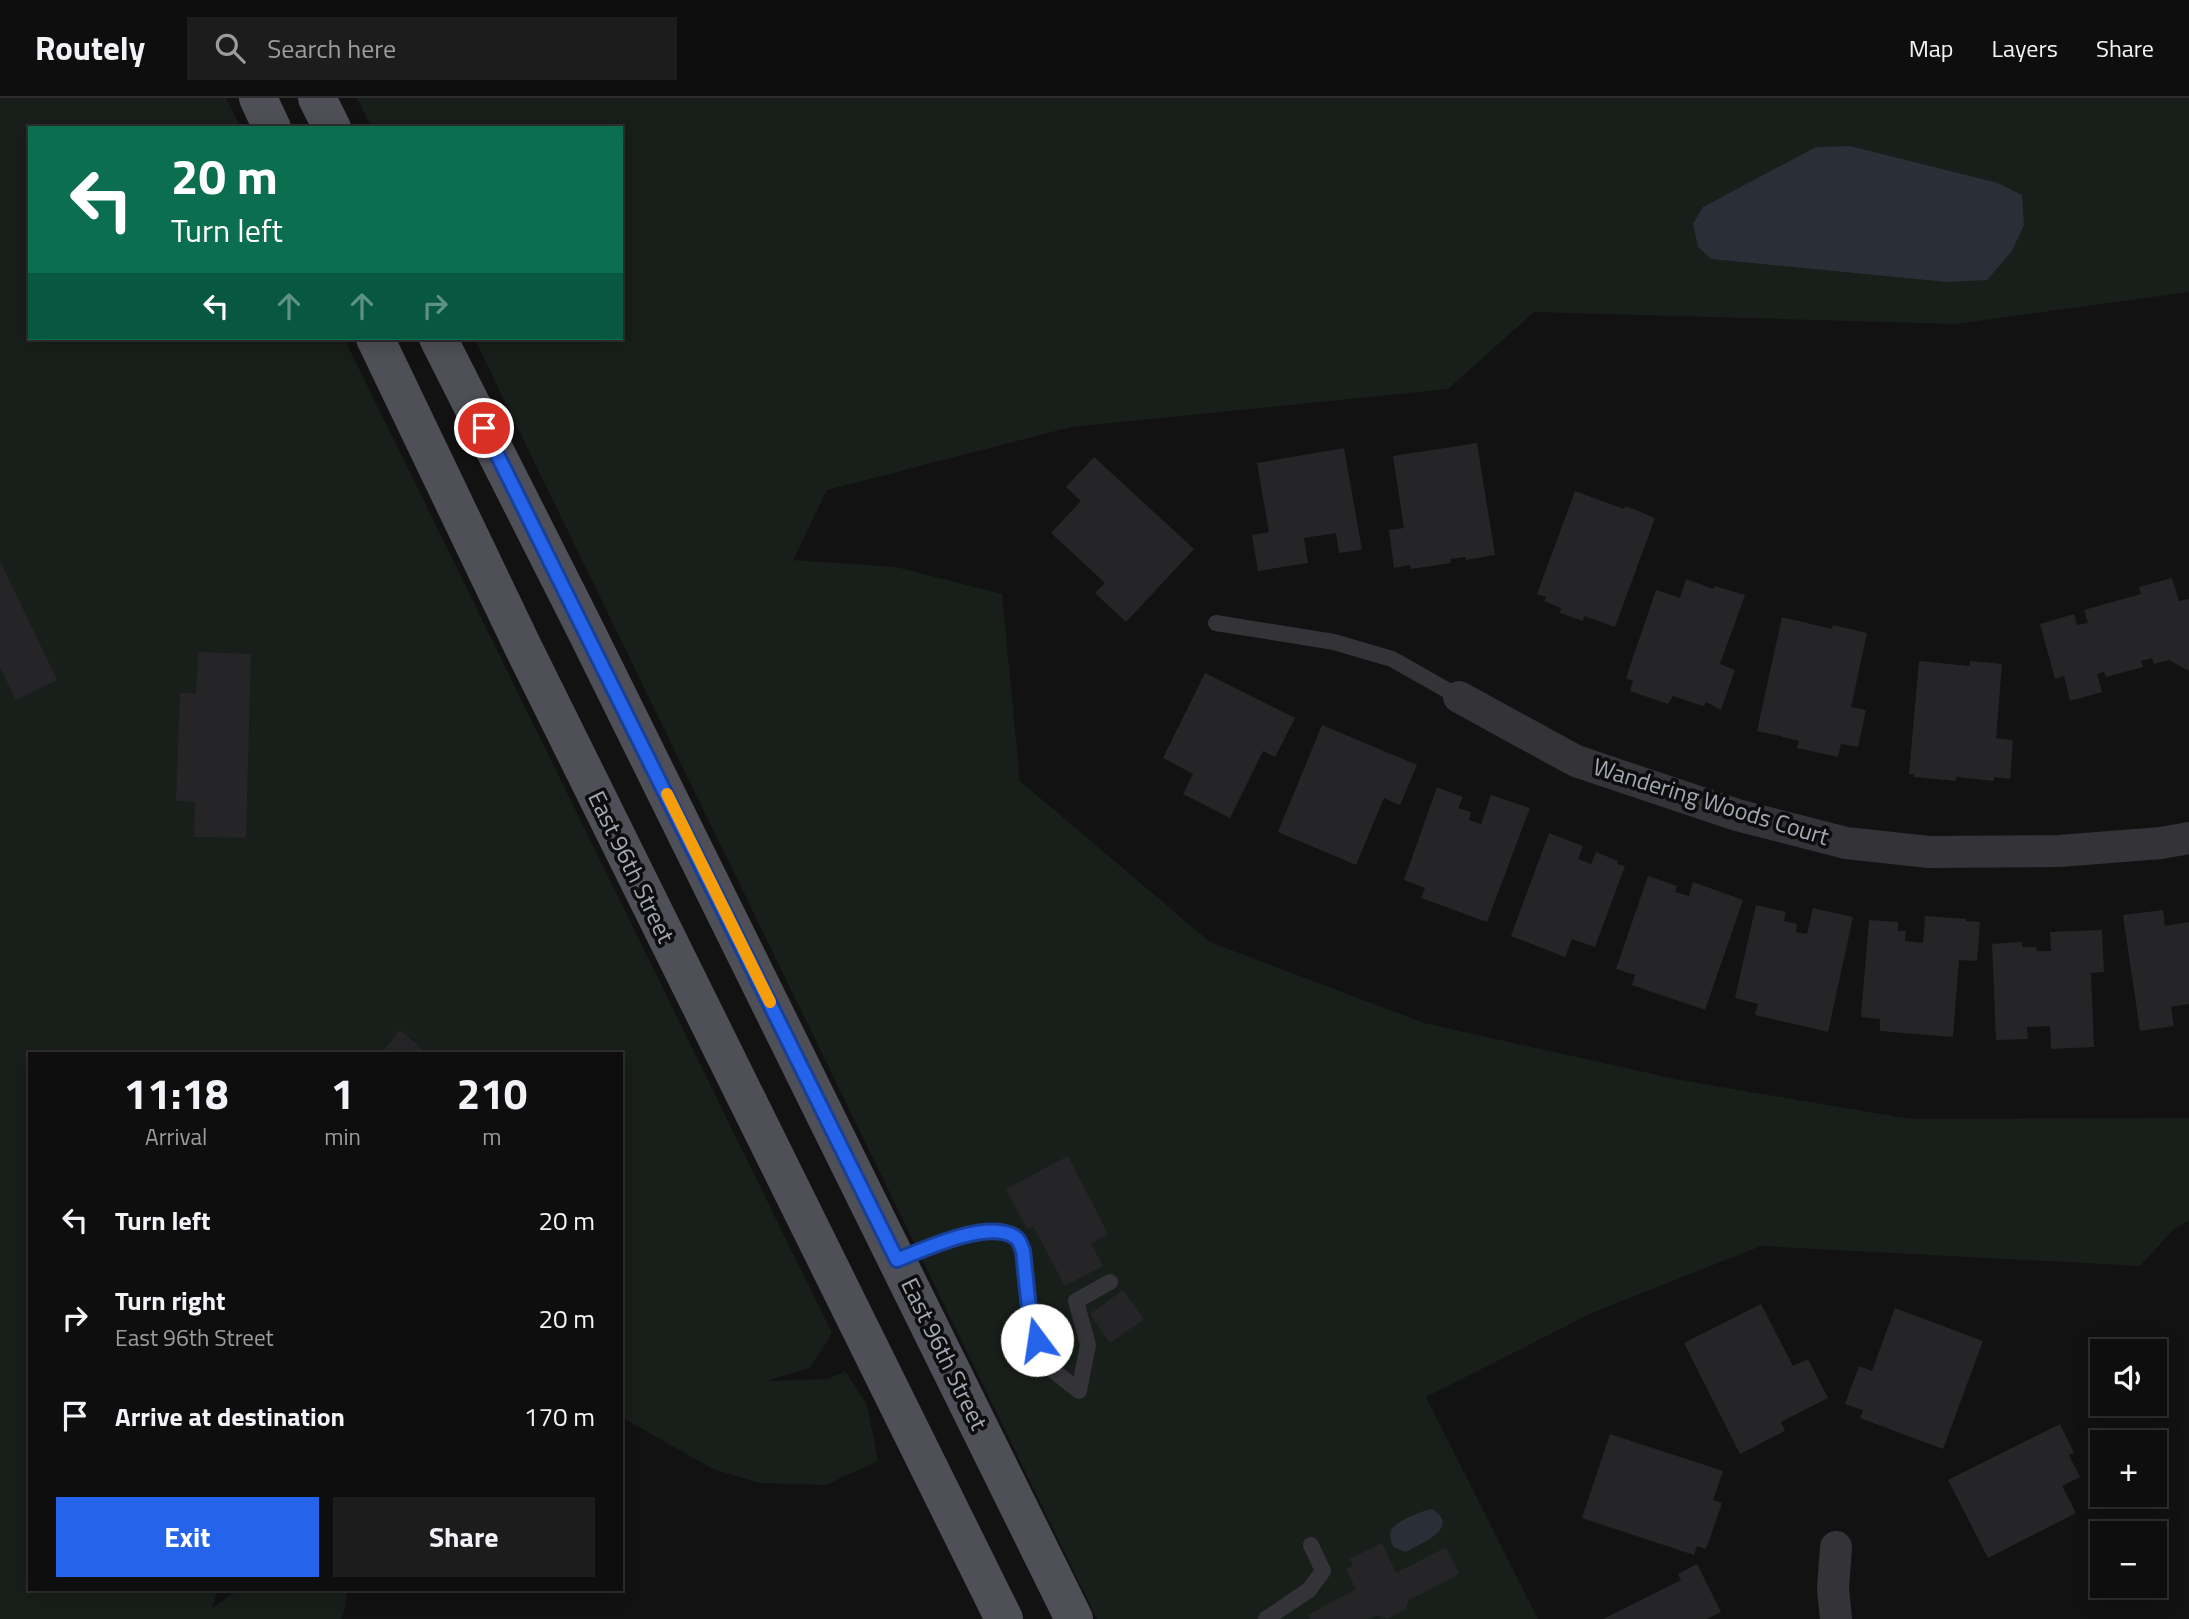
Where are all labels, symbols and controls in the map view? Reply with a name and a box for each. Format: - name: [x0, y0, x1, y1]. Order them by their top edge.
- search box: [187, 17, 677, 80]
- text: Routely: [35, 23, 145, 73]
- icon: search: [211, 29, 249, 67]
- text: Search here: [267, 29, 396, 68]
- text: Map: [1909, 30, 1954, 66]
- text: Layers: [1992, 30, 2058, 66]
- text: Share: [2096, 30, 2154, 66]
- text: 20 m: [171, 138, 278, 213]
- icon: left: [56, 154, 147, 245]
- text: Turn left: [171, 206, 283, 254]
- icon: left: [197, 287, 235, 325]
- icon: ahead: [270, 287, 308, 325]
- icon: ahead: [343, 287, 381, 325]
- icon: right: [416, 287, 454, 325]
- pin: [454, 398, 514, 458]
- icon: arrive: [465, 409, 503, 447]
- street label: Wandering Woods Court: [1589, 748, 1834, 854]
- street label: East 96th Street: [579, 784, 685, 949]
- text: 11:18: [124, 1061, 229, 1125]
- text: 1: [331, 1061, 354, 1125]
- text: 210: [457, 1061, 527, 1125]
- text: Arrival: [145, 1119, 207, 1154]
- text: min: [324, 1119, 361, 1154]
- text: m: [482, 1119, 502, 1154]
- icon: left: [56, 1201, 94, 1239]
- text: Turn left: [115, 1201, 210, 1240]
- text: 20 m: [538, 1201, 595, 1240]
- street label: East 96th Street: [892, 1271, 998, 1436]
- text: Turn right: [115, 1281, 226, 1320]
- icon: right: [56, 1299, 94, 1337]
- text: 20 m: [538, 1299, 595, 1338]
- position arrow: [1000, 1303, 1074, 1377]
- text: East 96th Street: [115, 1320, 274, 1355]
- map controls: [2090, 1339, 2167, 1598]
- button: sound: [2090, 1339, 2167, 1416]
- icon: arrive: [56, 1397, 94, 1435]
- text: Arrive at destination: [115, 1397, 345, 1436]
- text: 170 m: [524, 1397, 595, 1436]
- button: +: [2090, 1430, 2167, 1507]
- button: Exit: [56, 1497, 319, 1577]
- button: Share: [333, 1497, 595, 1577]
- button: −: [2090, 1521, 2167, 1598]

